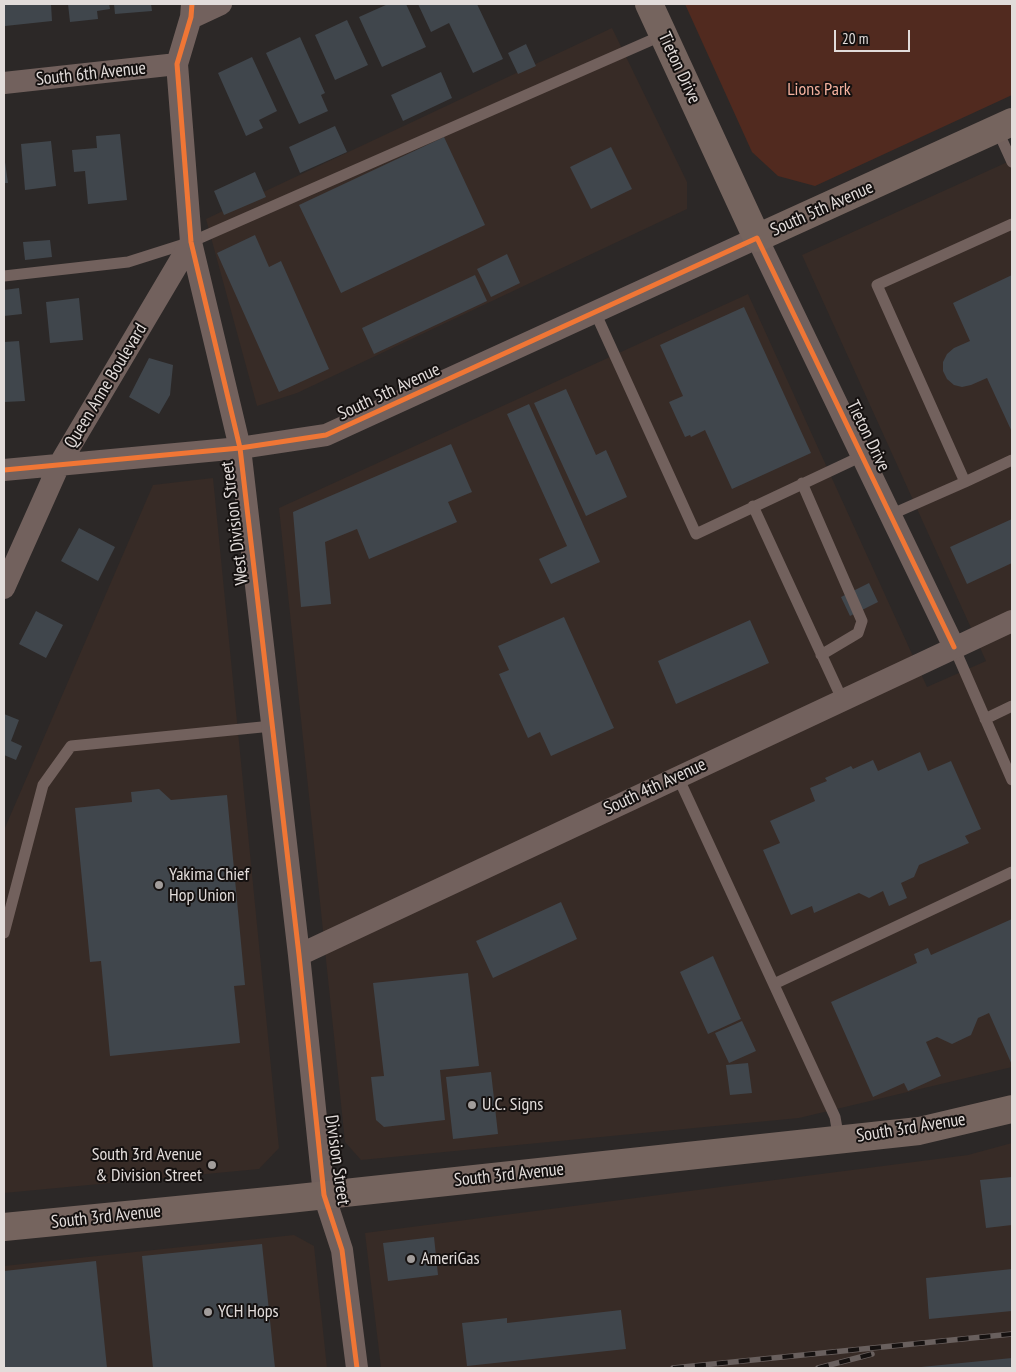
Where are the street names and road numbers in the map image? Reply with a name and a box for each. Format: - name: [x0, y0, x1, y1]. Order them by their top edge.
- street label: Tieton Drive: [653, 29, 705, 107]
- street label: South 6th Avenue: [35, 57, 147, 91]
- street label: South 5th Avenue: [767, 177, 877, 241]
- street label: Queen Anne Boulevard: [60, 320, 152, 452]
- street label: South 5th Avenue: [334, 359, 444, 425]
- street label: Tieton Drive: [842, 397, 894, 475]
- street label: West Division Street: [217, 460, 253, 586]
- street label: South 4th Avenue: [600, 754, 710, 820]
- street label: South 3rd Avenue: [855, 1109, 967, 1147]
- street label: Division Street: [320, 1113, 354, 1207]
- street label: South 3rd Avenue: [453, 1159, 565, 1191]
- street label: South 3rd Avenue: [50, 1201, 162, 1233]

